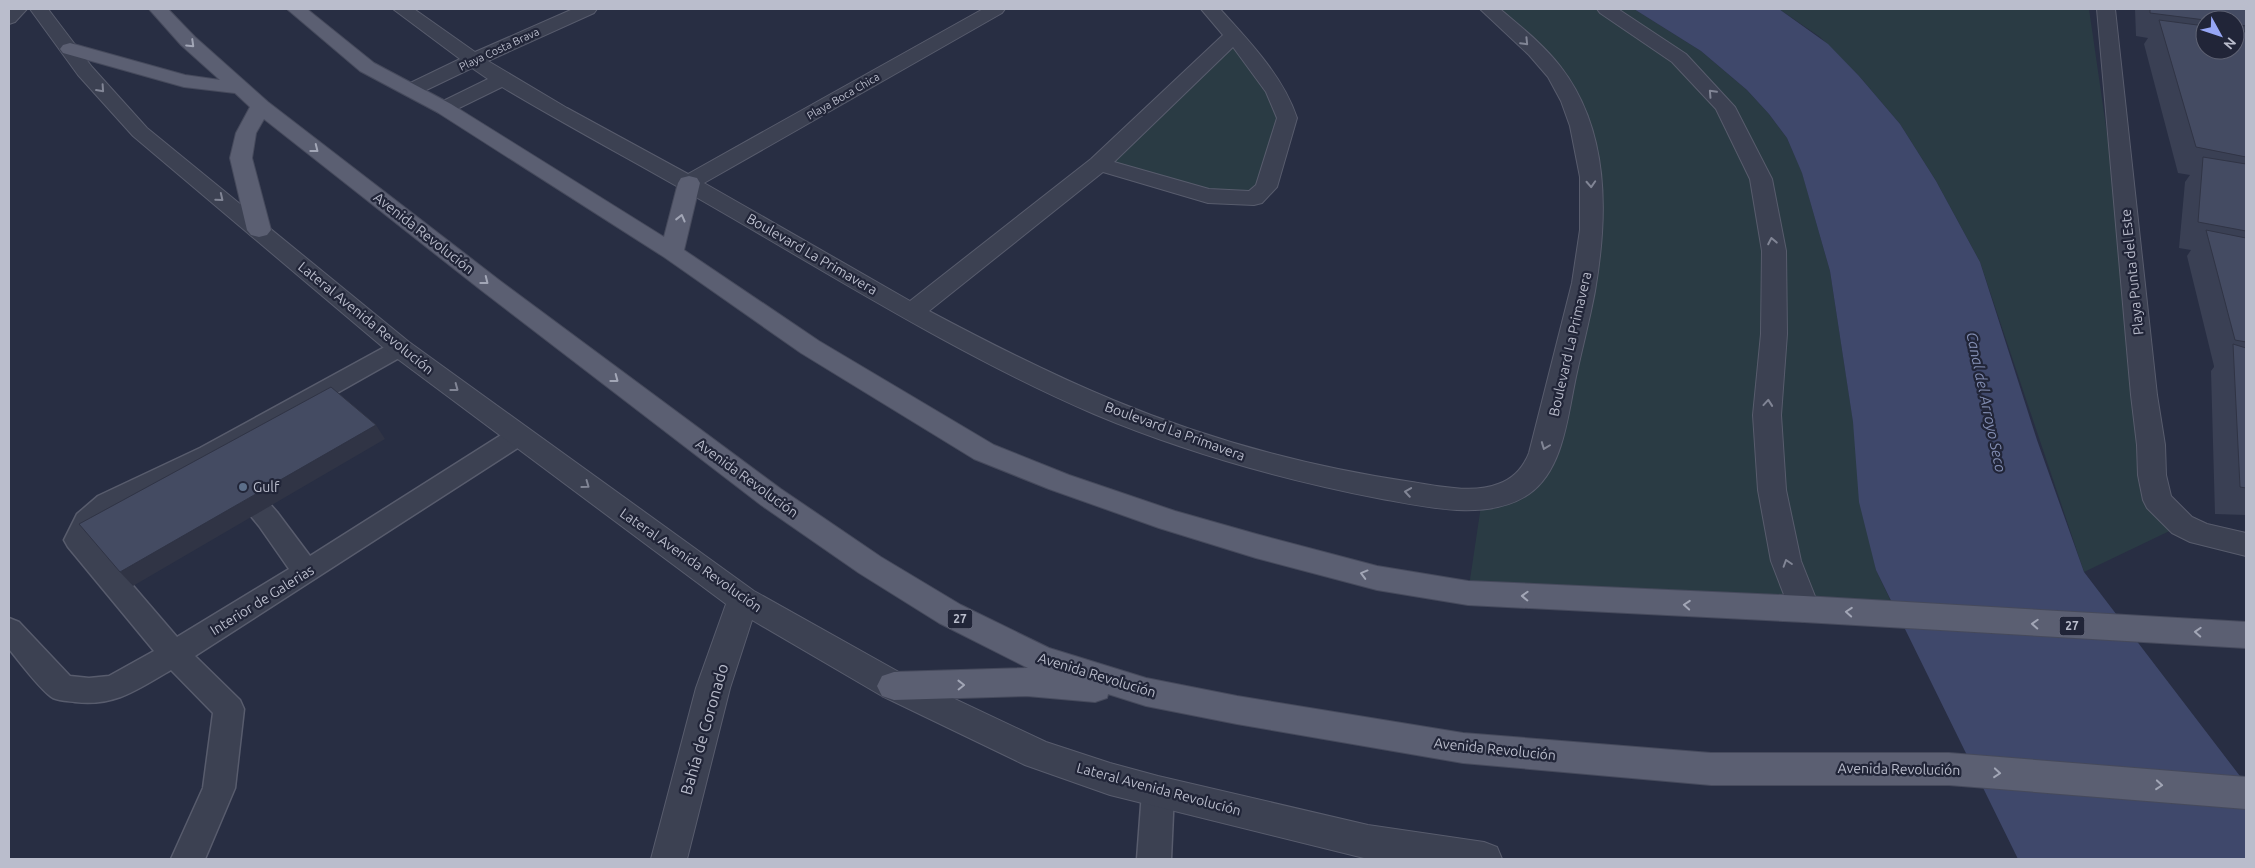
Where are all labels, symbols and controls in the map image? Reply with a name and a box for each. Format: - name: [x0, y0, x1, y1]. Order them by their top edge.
- north arrow: [2195, 10, 2245, 60]
- street label: Playa Costa Brava: [457, 25, 541, 73]
- text: N: [2220, 34, 2239, 53]
- one-way arrow: [1519, 36, 1528, 45]
- one-way arrow: [186, 38, 195, 47]
- street label: Playa Boca Chica: [805, 70, 881, 122]
- one-way arrow: [95, 83, 104, 92]
- one-way arrow: [1709, 90, 1718, 99]
- one-way arrow: [310, 143, 319, 152]
- one-way arrow: [1586, 181, 1597, 189]
- street label: Avenida Revolución: [371, 189, 477, 277]
- one-way arrow: [214, 192, 223, 200]
- street label: Playa Punta del Este: [2117, 208, 2147, 336]
- street label: Boulevard La Primavera: [744, 210, 880, 298]
- one-way arrow: [675, 213, 686, 222]
- one-way arrow: [1768, 236, 1778, 245]
- street label: Lateral Avenida Revolución: [295, 258, 437, 378]
- street label: Boulevard La Primavera: [1546, 270, 1594, 418]
- one-way arrow: [479, 275, 489, 284]
- water label: Canal del Arroyo Seco: [1963, 330, 2010, 473]
- one-way arrow: [609, 373, 618, 382]
- one-way arrow: [449, 383, 458, 391]
- street label: Boulevard La Primavera: [1103, 398, 1247, 464]
- one-way arrow: [1762, 399, 1773, 407]
- street label: Avenida Revolución: [693, 435, 801, 521]
- one-way arrow: [1540, 441, 1551, 450]
- place label: Gulf: [253, 479, 280, 495]
- one-way arrow: [580, 479, 590, 488]
- marker: Gulf: [237, 481, 249, 493]
- one-way arrow: [1404, 488, 1413, 498]
- street label: Lateral Avenida Revolución: [617, 505, 765, 615]
- one-way arrow: [1783, 560, 1793, 568]
- street label: Interior de Galerias: [207, 562, 317, 638]
- one-way arrow: [1361, 570, 1369, 580]
- one-way arrow: [1521, 590, 1529, 601]
- one-way arrow: [1683, 599, 1691, 610]
- one-way arrow: [1845, 607, 1853, 618]
- road number: 27: [948, 610, 972, 628]
- road number: 27: [2060, 616, 2084, 636]
- one-way arrow: [2031, 618, 2039, 629]
- one-way arrow: [2193, 627, 2201, 638]
- street label: Avenida Revolución: [1036, 649, 1158, 701]
- street label: Bahía de Coronado: [677, 661, 731, 797]
- one-way arrow: [957, 679, 965, 690]
- street label: Avenida Revolución: [1433, 735, 1557, 763]
- street label: Lateral Avenida Revolución: [1075, 759, 1243, 819]
- street label: Avenida Revolución: [1838, 760, 1960, 778]
- one-way arrow: [1994, 767, 2002, 778]
- one-way arrow: [2156, 780, 2164, 791]

